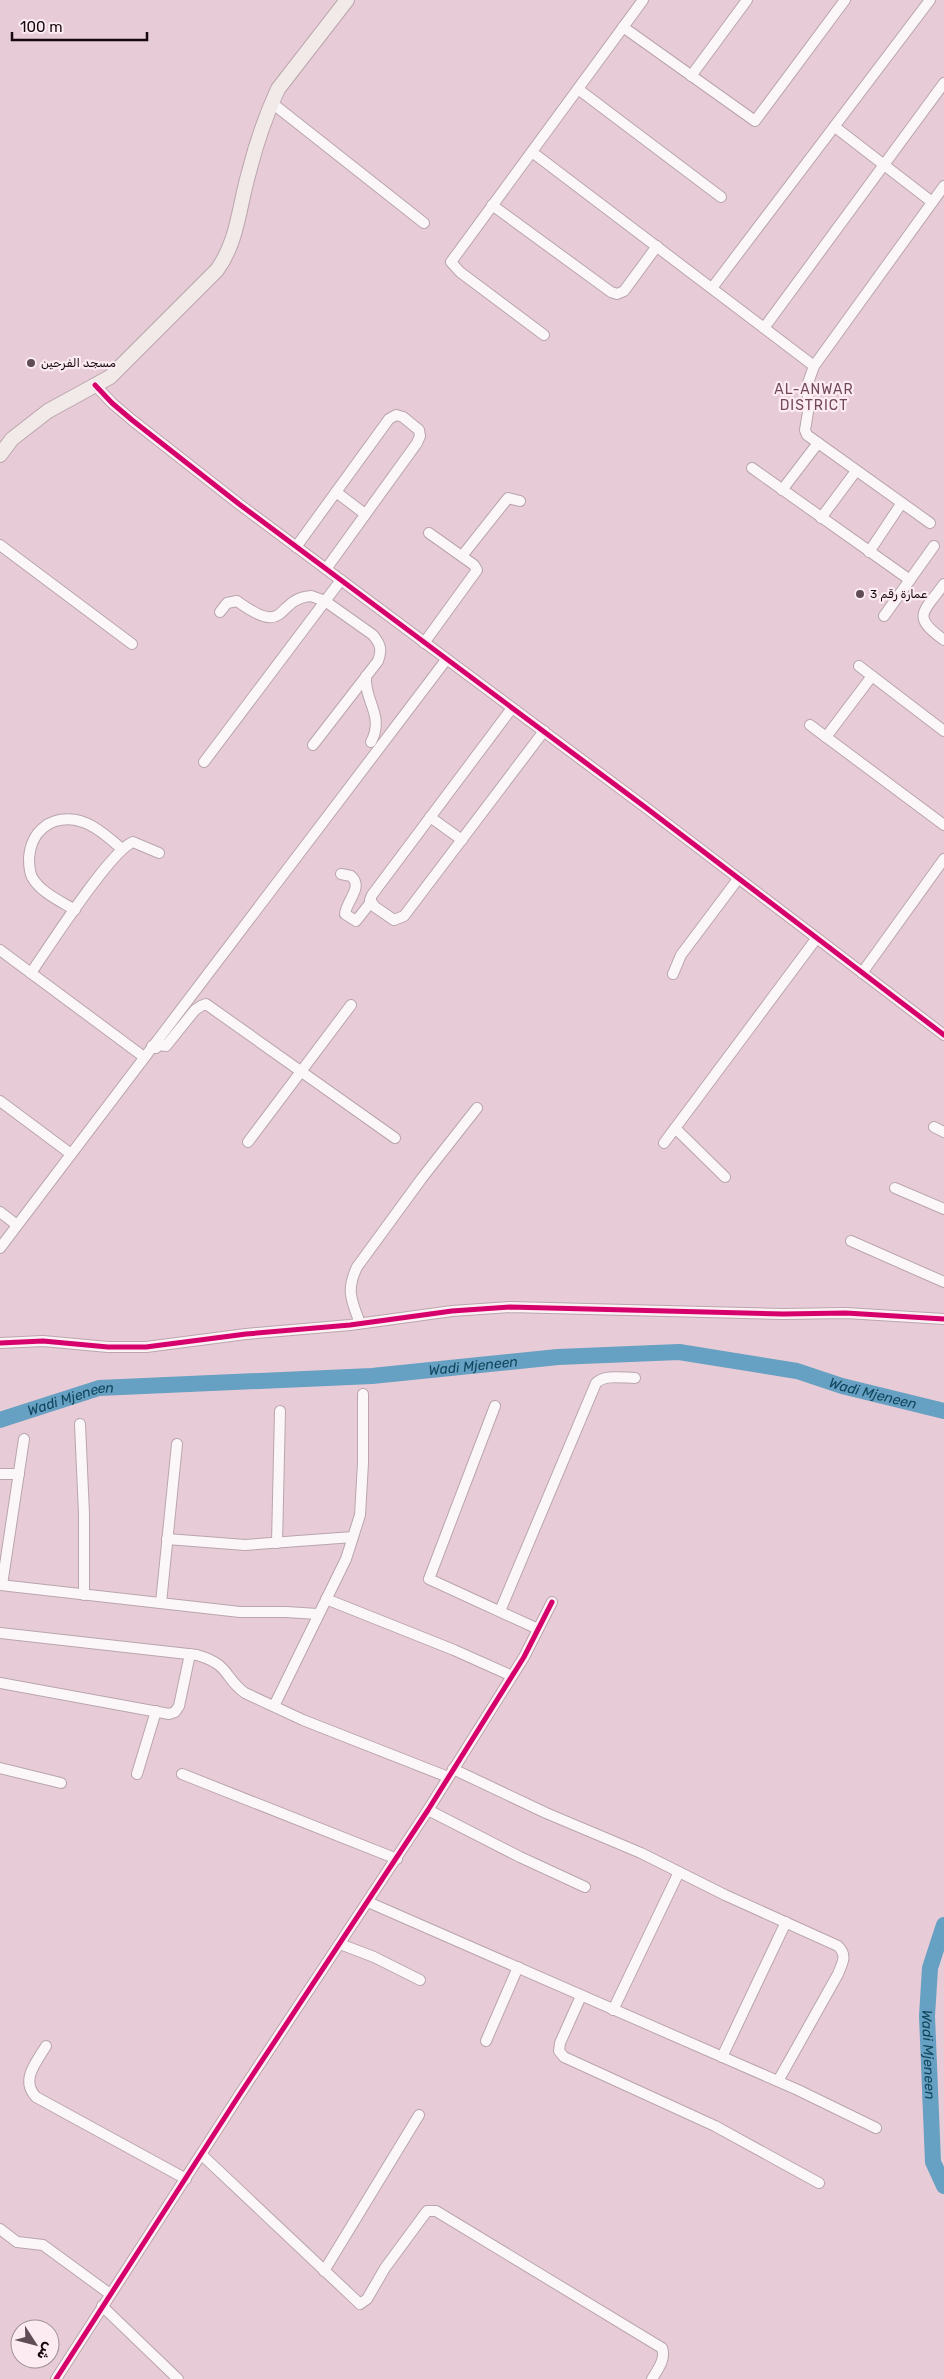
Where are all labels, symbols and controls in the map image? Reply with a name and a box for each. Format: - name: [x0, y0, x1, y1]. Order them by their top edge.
- scale bar: [12, 10, 148, 42]
- text: 100 m: [20, 18, 62, 36]
- place label: مسجد الفرحين: [41, 356, 116, 371]
- marker: مسجد الفرحين: [25, 357, 37, 369]
- district label: AL-ANWAR DISTRICT: [774, 381, 854, 414]
- place label: عمارة رقم 3: [870, 587, 928, 602]
- marker: عمارة رقم 3: [854, 588, 866, 600]
- water label: Wadi Mjeneen: [428, 1353, 519, 1379]
- water label: Wadi Mjeneen: [827, 1374, 918, 1413]
- water label: Wadi Mjeneen: [25, 1379, 114, 1420]
- water label: Wadi Mjeneen: [918, 2009, 938, 2100]
- north arrow: [10, 2319, 60, 2369]
- text: ش: [33, 2339, 57, 2364]

